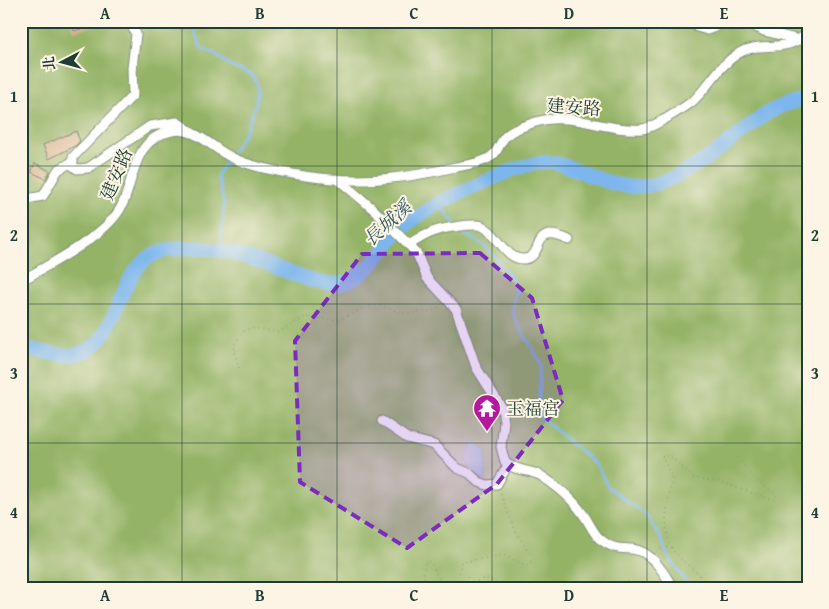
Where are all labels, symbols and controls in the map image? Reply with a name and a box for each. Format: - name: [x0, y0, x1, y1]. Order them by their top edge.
- text: A: [100, 1, 111, 25]
- text: B: [255, 1, 265, 25]
- text: C: [409, 1, 419, 25]
- text: D: [564, 1, 574, 25]
- text: E: [720, 1, 729, 25]
- north arrow: [38, 38, 88, 88]
- text: 北: [38, 55, 60, 71]
- text: 1: [10, 84, 18, 108]
- text: 1: [811, 84, 819, 108]
- street label: 建安路: [546, 92, 602, 122]
- street label: 建安路: [93, 144, 139, 204]
- water label: 長城溪: [356, 192, 419, 252]
- text: 2: [10, 223, 18, 247]
- text: 2: [811, 223, 819, 247]
- text: 3: [10, 361, 18, 385]
- text: 3: [811, 361, 819, 385]
- temple icon: 玉福宮: [472, 393, 502, 432]
- place label: 玉福宮: [506, 395, 560, 422]
- text: 4: [10, 500, 18, 524]
- text: 4: [811, 500, 819, 524]
- text: A: [100, 583, 111, 607]
- text: B: [255, 583, 265, 607]
- text: C: [409, 583, 419, 607]
- text: D: [564, 583, 574, 607]
- text: E: [720, 583, 729, 607]

